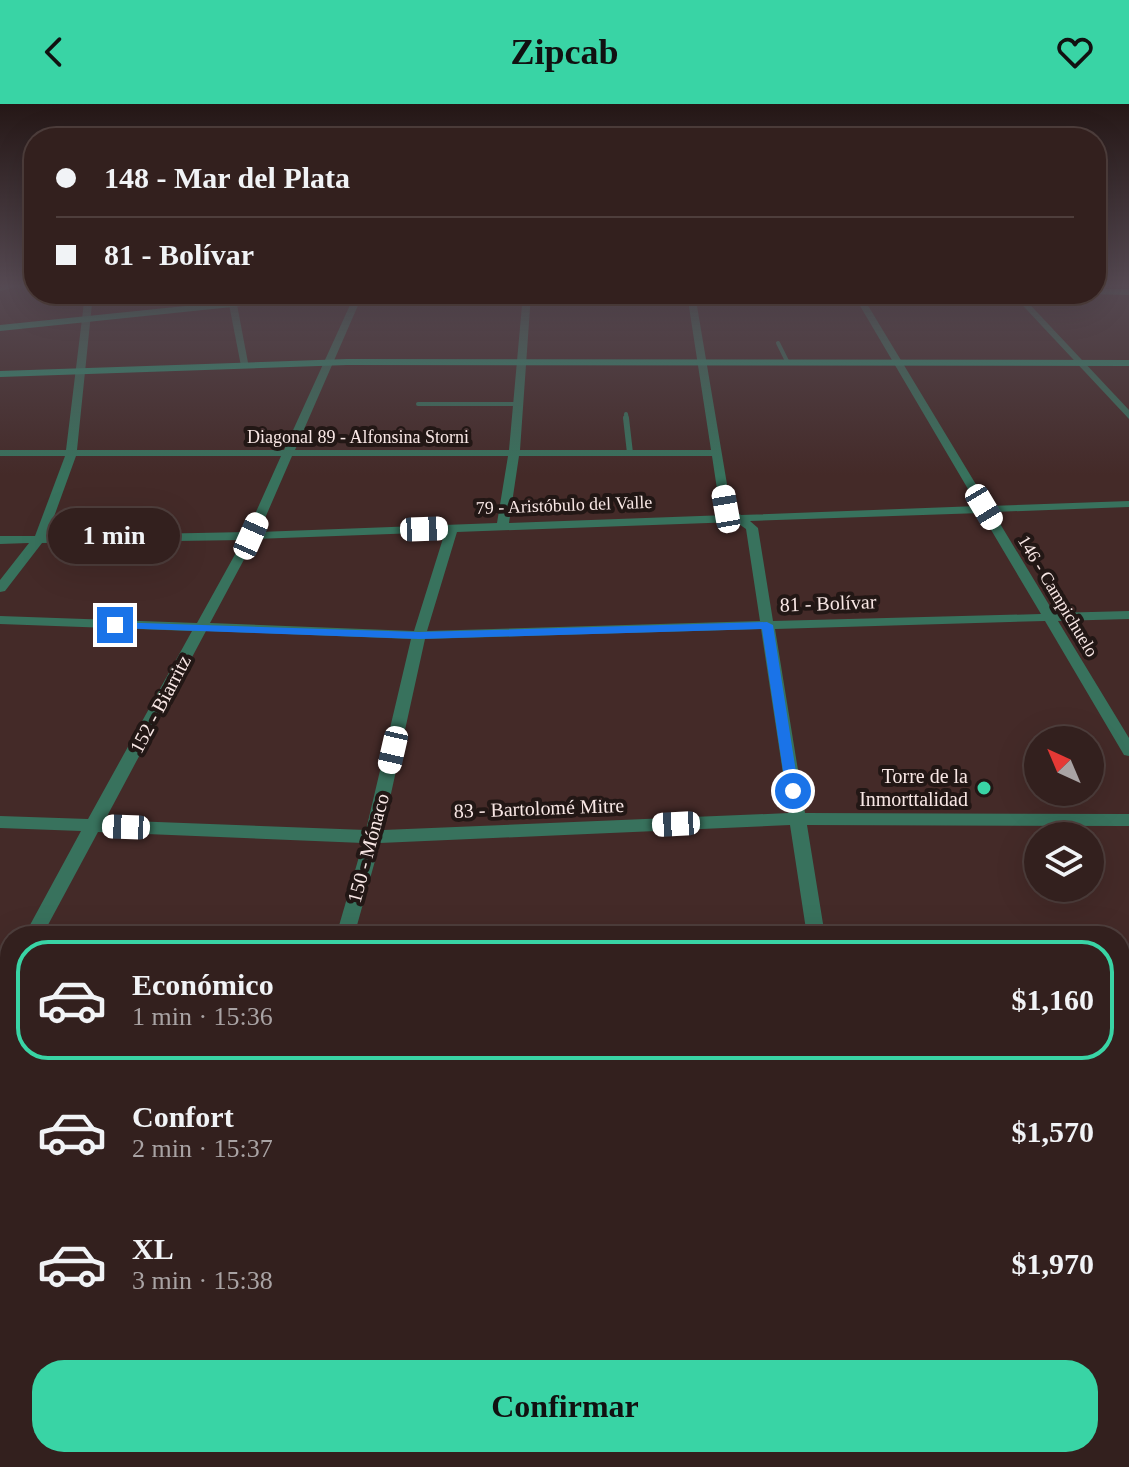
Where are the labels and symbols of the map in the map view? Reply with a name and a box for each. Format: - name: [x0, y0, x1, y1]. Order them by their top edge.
- street label: Diagonal 89 - Alfonsina Storni: [247, 427, 469, 447]
- car: [961, 480, 1007, 534]
- car: [710, 483, 742, 535]
- street label: 79 - Aristóbulo del Valle: [475, 492, 653, 518]
- callout: 1 min: [49, 509, 181, 565]
- car: [230, 509, 272, 563]
- car: [400, 516, 448, 542]
- street label: 146 - Campichuelo: [1014, 532, 1102, 660]
- street label: 81 - Bolívar: [779, 590, 877, 616]
- route end: [97, 607, 133, 643]
- street label: 152 - Biarritz: [125, 651, 195, 757]
- car: [376, 724, 410, 776]
- north arrow: [1024, 726, 1104, 806]
- place label: Torre de la Inmorttalidad: [859, 765, 968, 810]
- route start: [775, 773, 811, 809]
- marker: Torre de la Inmorttalidad: [975, 779, 993, 797]
- street label: 150 - Mónaco: [343, 791, 393, 905]
- street label: 83 - Bartolomé Mitre: [453, 794, 625, 822]
- car: [651, 811, 701, 837]
- car: [102, 814, 150, 840]

